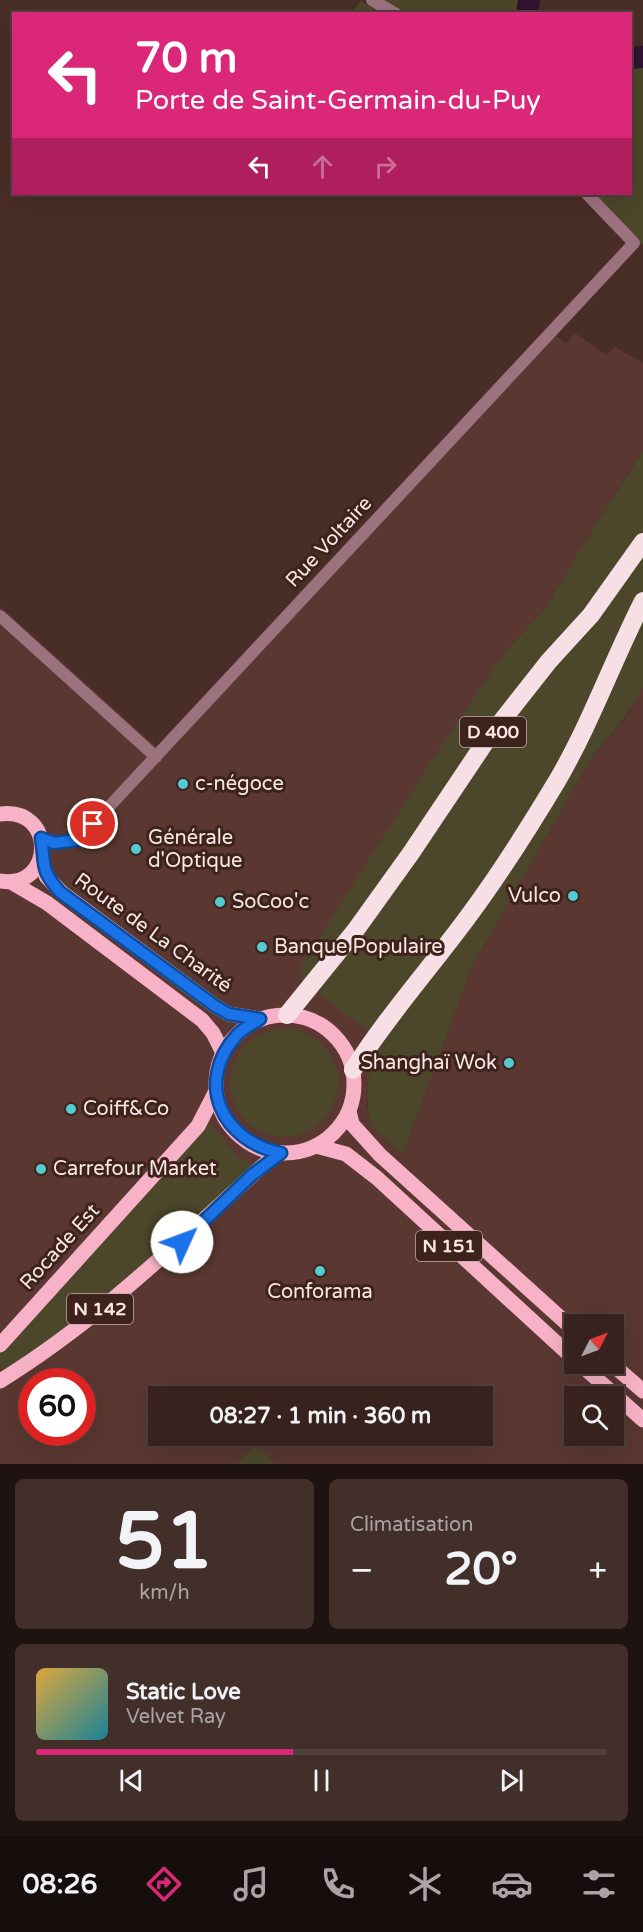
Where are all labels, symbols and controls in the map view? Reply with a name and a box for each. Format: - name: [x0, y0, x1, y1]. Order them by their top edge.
- text: 70 m: [135, 33, 237, 84]
- icon: left: [36, 36, 114, 114]
- text: Porte de Saint-Germain-du-Puy: [135, 84, 541, 117]
- icon: left: [243, 150, 276, 183]
- icon: ahead: [306, 150, 339, 183]
- icon: right: [369, 150, 402, 183]
- street label: Rue Voltaire: [281, 492, 377, 592]
- road number: D 400: [460, 717, 526, 747]
- place label: c-négoce: [195, 772, 284, 796]
- marker: c-négoce: [176, 777, 190, 791]
- pin: [67, 798, 118, 849]
- icon: arrive: [76, 807, 109, 840]
- place label: Générale d'Optique: [148, 826, 242, 873]
- marker: Générale d'Optique: [129, 842, 143, 856]
- street label: Route de La Charité: [70, 868, 236, 998]
- place label: Vulco: [508, 884, 561, 908]
- marker: Vulco: [566, 889, 580, 903]
- place label: SoCoo'c: [232, 890, 309, 914]
- marker: SoCoo'c: [213, 895, 227, 909]
- place label: Banque Populaire: [274, 935, 443, 959]
- marker: Banque Populaire: [255, 940, 269, 954]
- place label: Shanghaï Wok: [361, 1051, 497, 1075]
- marker: Shanghaï Wok: [502, 1056, 516, 1070]
- place label: Coiff&Co: [83, 1097, 169, 1121]
- marker: Coiff&Co: [64, 1102, 78, 1116]
- place label: Carrefour Market: [53, 1157, 217, 1181]
- marker: Carrefour Market: [34, 1162, 48, 1176]
- street label: Rocade Est: [15, 1199, 105, 1295]
- position arrow: [150, 1210, 214, 1274]
- road number: N 151: [416, 1231, 482, 1261]
- marker: Conforama: [313, 1264, 327, 1278]
- place label: Conforama: [267, 1280, 373, 1304]
- road number: N 142: [67, 1294, 133, 1324]
- north arrow: [564, 1314, 624, 1374]
- map controls: [564, 1314, 624, 1446]
- speed limit sign: 60: [18, 1368, 96, 1446]
- button: search: [564, 1386, 624, 1446]
- text: 08:27 · 1 min · 360 m: [210, 1403, 431, 1429]
- text: 51: [116, 1495, 213, 1589]
- text: Climatisation: [350, 1513, 473, 1537]
- text: 20°: [444, 1543, 518, 1597]
- text: −: [350, 1551, 374, 1590]
- text: +: [588, 1551, 607, 1590]
- text: km/h: [139, 1581, 190, 1605]
- text: Static Love: [126, 1679, 241, 1705]
- text: Velvet Ray: [126, 1705, 226, 1729]
- icon: previous: [115, 1764, 148, 1797]
- icon: pause: [305, 1764, 338, 1797]
- icon: next: [495, 1764, 528, 1797]
- icon: directions: [143, 1863, 185, 1905]
- icon: music: [230, 1863, 272, 1905]
- icon: phone: [317, 1863, 359, 1905]
- icon: climate: [404, 1863, 446, 1905]
- icon: car: [491, 1863, 533, 1905]
- icon: filters: [578, 1863, 620, 1905]
- text: 08:26: [23, 1868, 97, 1901]

